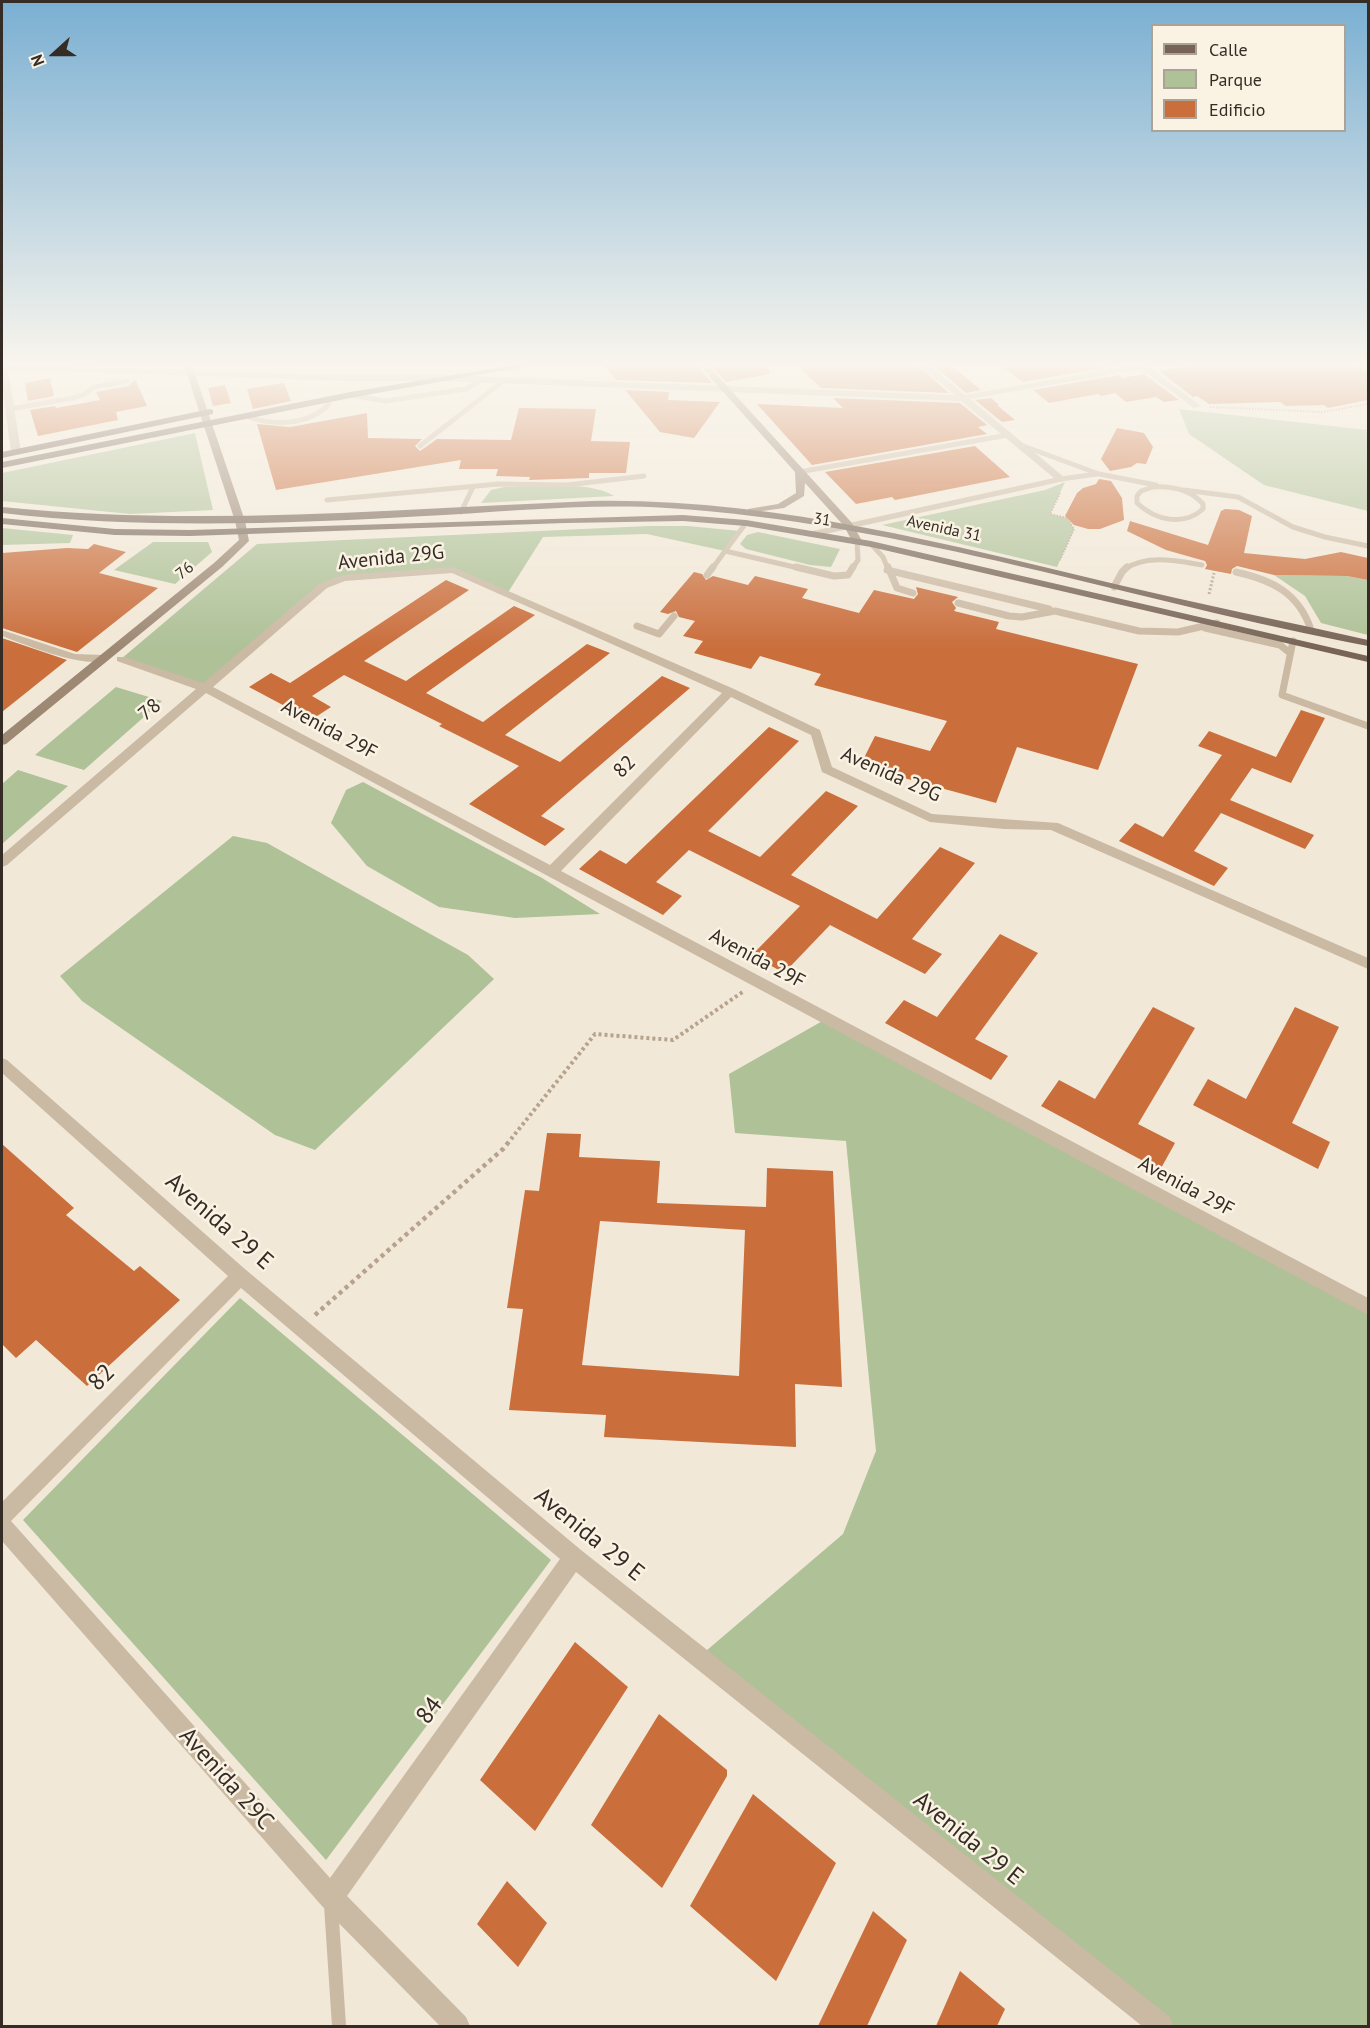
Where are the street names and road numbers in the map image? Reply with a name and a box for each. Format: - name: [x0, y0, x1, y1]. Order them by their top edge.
- street label: 31: [812, 509, 832, 531]
- street label: Avenida 31: [905, 512, 983, 546]
- street label: Avenida 29G: [337, 540, 445, 576]
- street label: 76: [172, 558, 198, 584]
- street label: 78: [134, 694, 166, 726]
- street label: Avenida 29F: [277, 695, 381, 765]
- street label: Avenida 29G: [837, 742, 945, 808]
- street label: 82: [609, 751, 641, 783]
- street label: Avenida 29F: [705, 924, 809, 994]
- street label: Avenida 29F: [1134, 1152, 1238, 1222]
- street label: Avenida 29 E: [159, 1168, 279, 1276]
- street label: 82: [83, 1359, 121, 1397]
- street label: Avenida 29 E: [528, 1482, 650, 1588]
- street label: 84: [411, 1692, 449, 1730]
- street label: Avenida 29C: [173, 1722, 279, 1836]
- street label: Avenida 29 E: [907, 1786, 1029, 1892]

